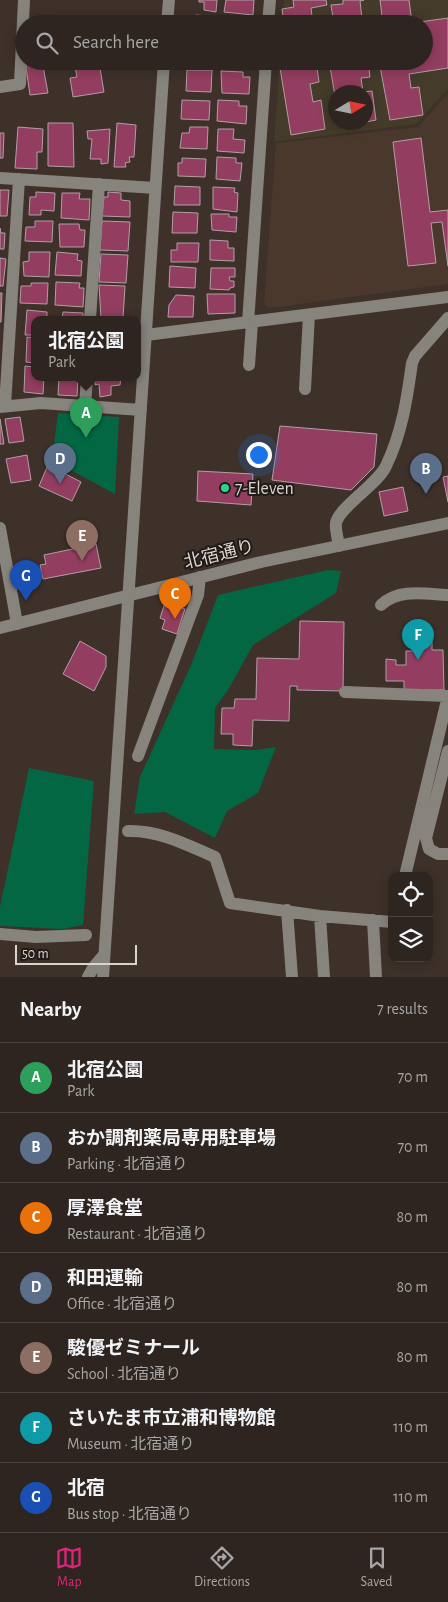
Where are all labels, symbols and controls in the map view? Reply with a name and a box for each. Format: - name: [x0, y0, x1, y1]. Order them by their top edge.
- search box: [15, 15, 433, 70]
- icon: search: [33, 29, 61, 57]
- text: Search here: [73, 33, 159, 52]
- north arrow: [328, 85, 373, 130]
- popup: [31, 316, 141, 381]
- text: 北宿公園: [48, 332, 124, 351]
- text: Park: [48, 354, 76, 370]
- pin: A: [70, 397, 102, 438]
- your location: [246, 442, 272, 468]
- pin: D: [44, 443, 76, 484]
- pin: B: [410, 453, 442, 494]
- place label: 7-Eleven: [235, 480, 294, 498]
- marker: 7-Eleven: [219, 482, 231, 494]
- pin: E: [66, 520, 98, 561]
- street label: 北宿通り: [182, 536, 256, 572]
- pin: G: [10, 560, 42, 601]
- pin: C: [159, 578, 191, 619]
- pin: F: [402, 619, 434, 660]
- map controls: [388, 872, 433, 962]
- button: locate: [388, 872, 433, 917]
- button: layers: [388, 917, 433, 962]
- scale bar: [15, 942, 138, 965]
- text: 50 m: [22, 947, 49, 961]
- text: Nearby: [20, 999, 81, 1020]
- text: 7 results: [377, 1001, 428, 1017]
- text: 北宿公園: [67, 1061, 143, 1080]
- text: A: [31, 1069, 41, 1085]
- text: 70 m: [397, 1069, 428, 1085]
- text: Park: [67, 1083, 95, 1099]
- text: おか調剤薬局専用駐車場: [67, 1129, 276, 1148]
- text: B: [31, 1139, 41, 1155]
- text: 70 m: [397, 1139, 428, 1155]
- text: Parking · 北宿通り: [67, 1156, 187, 1172]
- text: 厚澤食堂: [67, 1199, 143, 1218]
- text: C: [32, 1209, 40, 1225]
- text: 80 m: [397, 1209, 428, 1225]
- text: Restaurant · 北宿通り: [67, 1226, 208, 1242]
- text: 和田運輸: [67, 1269, 143, 1288]
- text: D: [31, 1279, 41, 1295]
- text: 80 m: [397, 1279, 428, 1295]
- text: Office · 北宿通り: [67, 1296, 177, 1312]
- text: 駿優ゼミナール: [67, 1339, 200, 1358]
- text: E: [32, 1349, 40, 1365]
- text: 80 m: [397, 1349, 428, 1365]
- text: School · 北宿通り: [67, 1366, 181, 1382]
- text: さいたま市立浦和博物館: [67, 1409, 275, 1428]
- text: F: [32, 1419, 40, 1435]
- text: 110 m: [393, 1419, 428, 1435]
- text: Museum · 北宿通り: [67, 1436, 195, 1452]
- text: 北宿: [67, 1479, 105, 1498]
- text: G: [31, 1489, 41, 1505]
- text: 110 m: [393, 1489, 428, 1505]
- text: Bus stop · 北宿通り: [67, 1506, 192, 1522]
- tab: Map: [55, 1544, 83, 1591]
- tab: Directions: [194, 1544, 250, 1591]
- tab: Saved: [361, 1544, 393, 1591]

